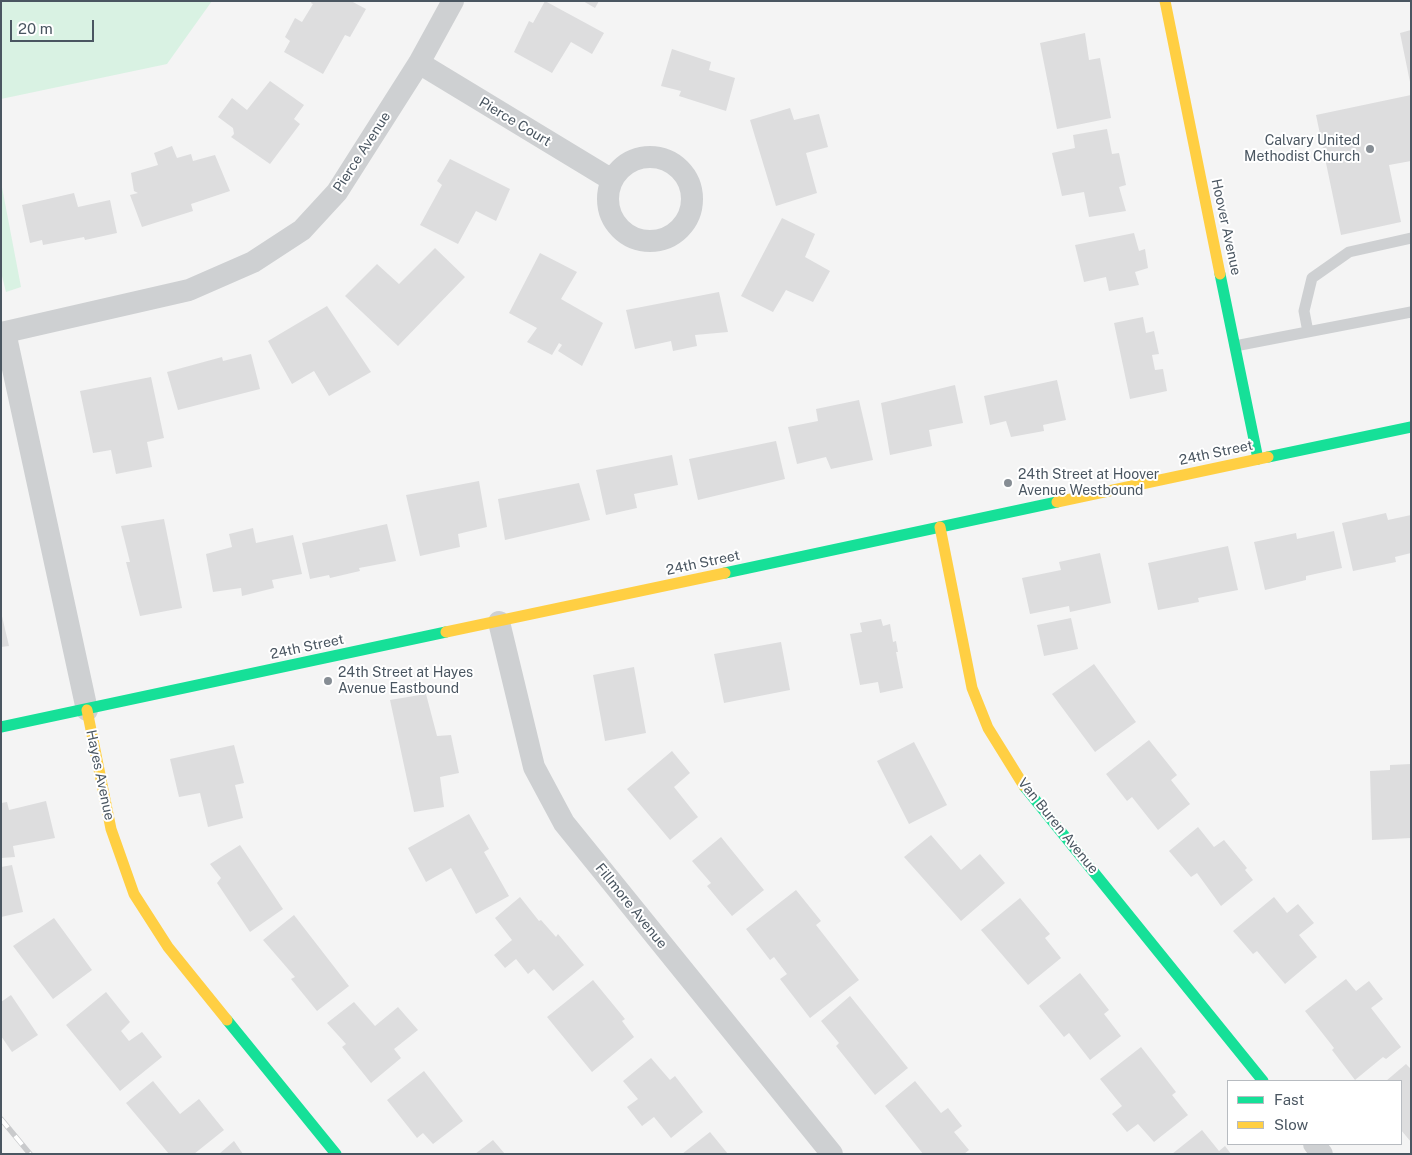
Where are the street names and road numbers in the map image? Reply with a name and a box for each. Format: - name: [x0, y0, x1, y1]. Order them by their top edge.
- street label: Pierce Court: [476, 94, 554, 150]
- street label: Pierce Avenue: [330, 109, 394, 195]
- street label: Hoover Avenue: [1208, 177, 1244, 277]
- street label: 24th Street: [1178, 437, 1254, 469]
- street label: 24th Street: [665, 547, 741, 579]
- street label: 24th Street: [269, 631, 345, 663]
- street label: Hayes Avenue: [82, 728, 118, 822]
- street label: Van Buren Avenue: [1014, 775, 1102, 877]
- street label: Fillmore Avenue: [591, 860, 671, 952]

